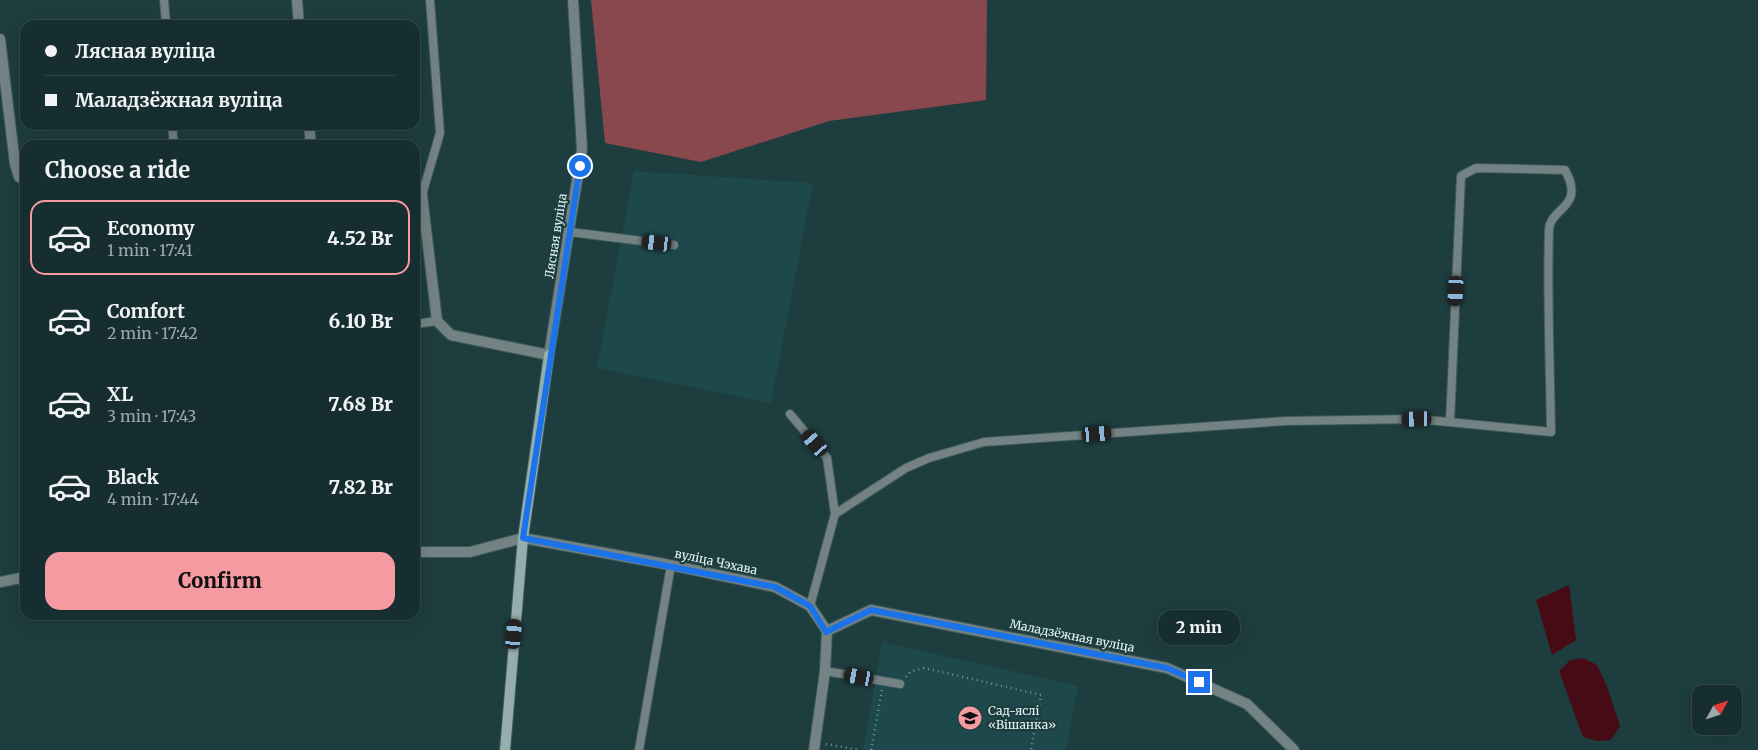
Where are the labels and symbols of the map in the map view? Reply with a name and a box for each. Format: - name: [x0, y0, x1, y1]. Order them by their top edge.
- route start: [569, 155, 591, 177]
- street label: Лясная вуліца: [541, 192, 570, 279]
- car: [641, 234, 672, 252]
- car: [1447, 276, 1464, 306]
- car: [1401, 411, 1432, 427]
- car: [1081, 425, 1112, 443]
- car: [799, 427, 830, 459]
- street label: вуліца Чэхава: [673, 545, 759, 578]
- callout: 2 min: [1158, 610, 1240, 644]
- street label: Маладзёжная вуліца: [1008, 616, 1136, 655]
- car: [505, 618, 522, 650]
- car: [842, 667, 875, 687]
- route end: [1188, 671, 1210, 693]
- north arrow: [1692, 685, 1742, 735]
- place label: Сад-яслі «Вішанка»: [988, 703, 1056, 732]
- school or university icon: Сад-яслі «Вішанка»: [957, 705, 983, 731]

